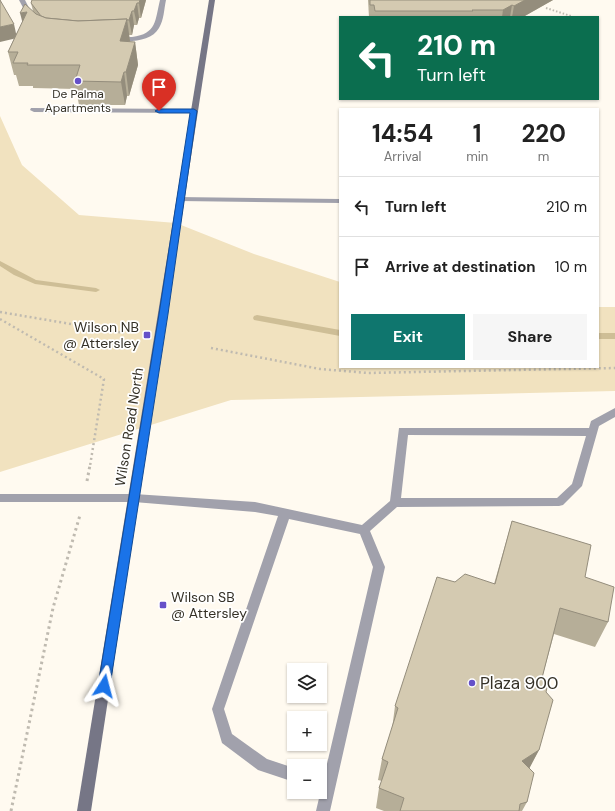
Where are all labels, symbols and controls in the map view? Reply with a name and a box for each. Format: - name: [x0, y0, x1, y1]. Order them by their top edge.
- text: 210 m: [417, 27, 496, 64]
- icon: left: [351, 32, 403, 84]
- text: Turn left: [417, 63, 486, 87]
- pin: [142, 70, 176, 111]
- marker: De Palma Apartments: [73, 76, 83, 86]
- icon: arrive: [148, 76, 170, 98]
- place label: De Palma Apartments: [45, 86, 111, 116]
- text: 14:54: [372, 118, 433, 149]
- text: 1: [473, 118, 482, 149]
- text: 220: [521, 118, 566, 149]
- text: Arrival: [384, 148, 422, 165]
- text: min: [466, 148, 488, 165]
- text: m: [538, 148, 549, 165]
- icon: left: [351, 196, 373, 218]
- text: Turn left: [385, 197, 446, 217]
- text: 210 m: [546, 197, 587, 217]
- icon: arrive: [351, 256, 373, 278]
- text: Arrive at destination: [385, 257, 536, 277]
- text: 10 m: [555, 257, 587, 277]
- button: Exit: [351, 314, 465, 360]
- button: Share: [473, 314, 587, 360]
- place label: Wilson NB @ Attersley: [63, 318, 139, 352]
- marker: Wilson NB @ Attersley: [142, 330, 152, 340]
- street label: Wilson Road North: [111, 366, 147, 488]
- place label: Wilson SB @ Attersley: [171, 588, 247, 622]
- marker: Wilson SB @ Attersley: [158, 600, 168, 610]
- map controls: [287, 663, 327, 799]
- button: layers: [287, 663, 327, 703]
- position arrow: [83, 665, 125, 707]
- place label: Plaza 900: [480, 672, 558, 694]
- marker: Plaza 900: [467, 678, 477, 688]
- button: +: [287, 711, 327, 751]
- button: −: [287, 759, 327, 799]

